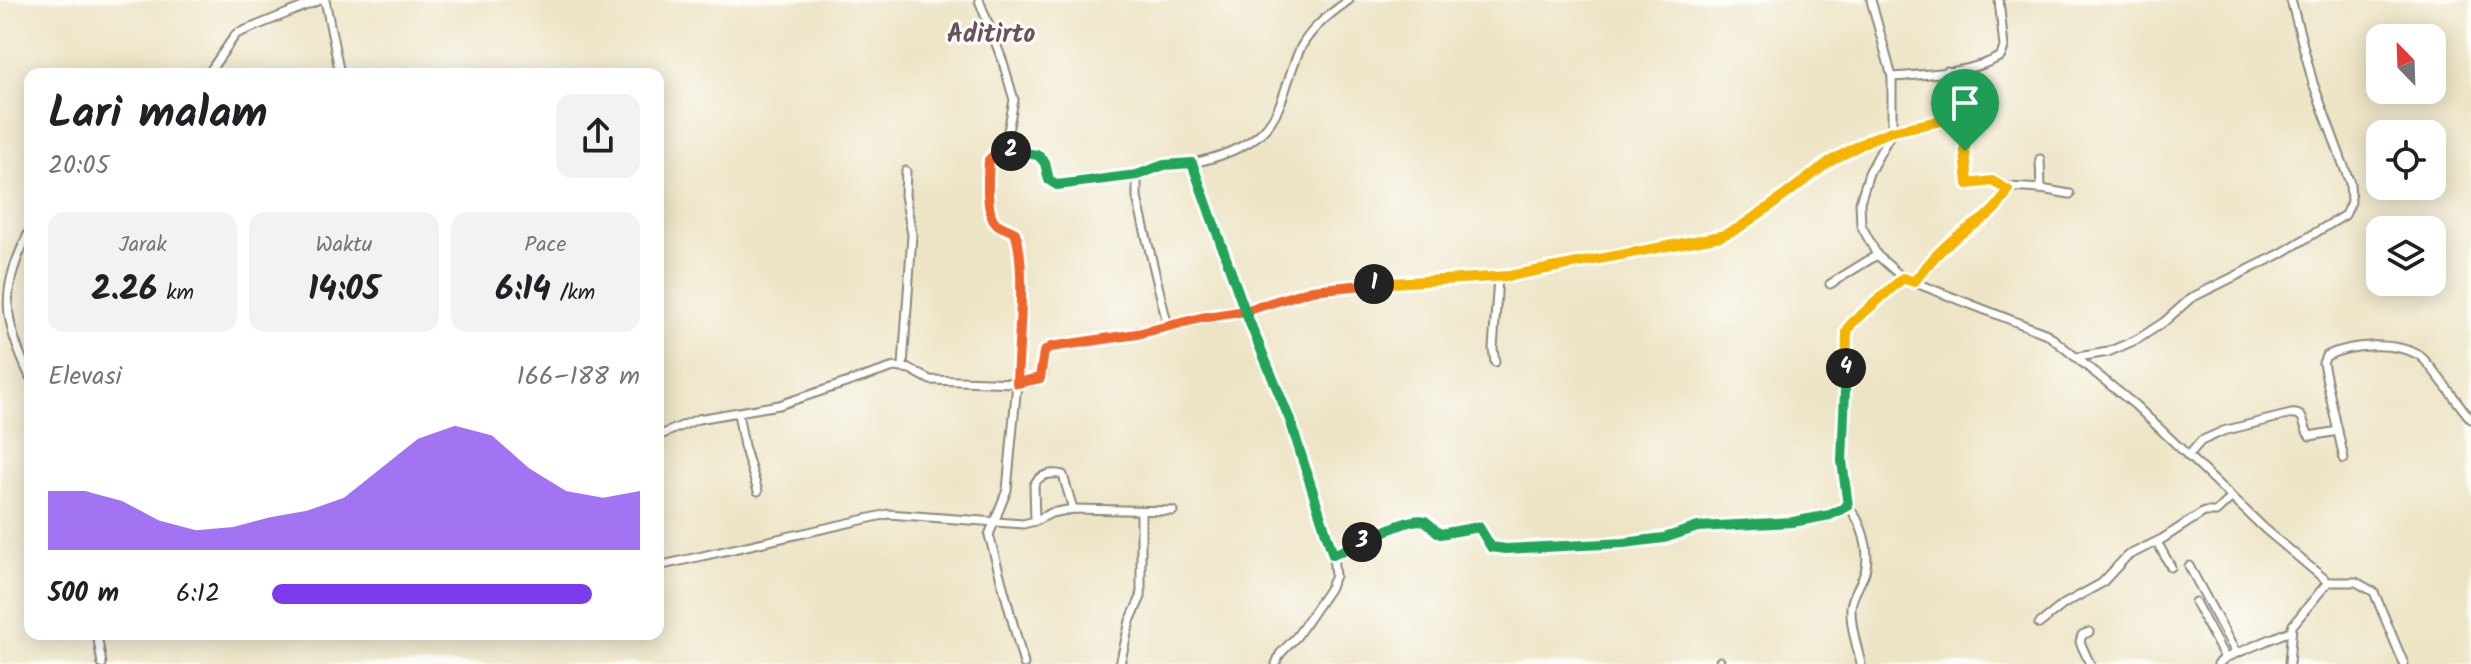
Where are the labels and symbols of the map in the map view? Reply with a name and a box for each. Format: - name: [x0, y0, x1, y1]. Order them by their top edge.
- district label: Aditirto: [947, 14, 1035, 56]
- north arrow: [2366, 24, 2446, 104]
- pin: [1931, 69, 1999, 151]
- pin: 2: [991, 131, 1031, 171]
- pin: 1: [1354, 264, 1394, 304]
- pin: 4: [1826, 348, 1866, 388]
- pin: 3: [1342, 522, 1382, 562]

